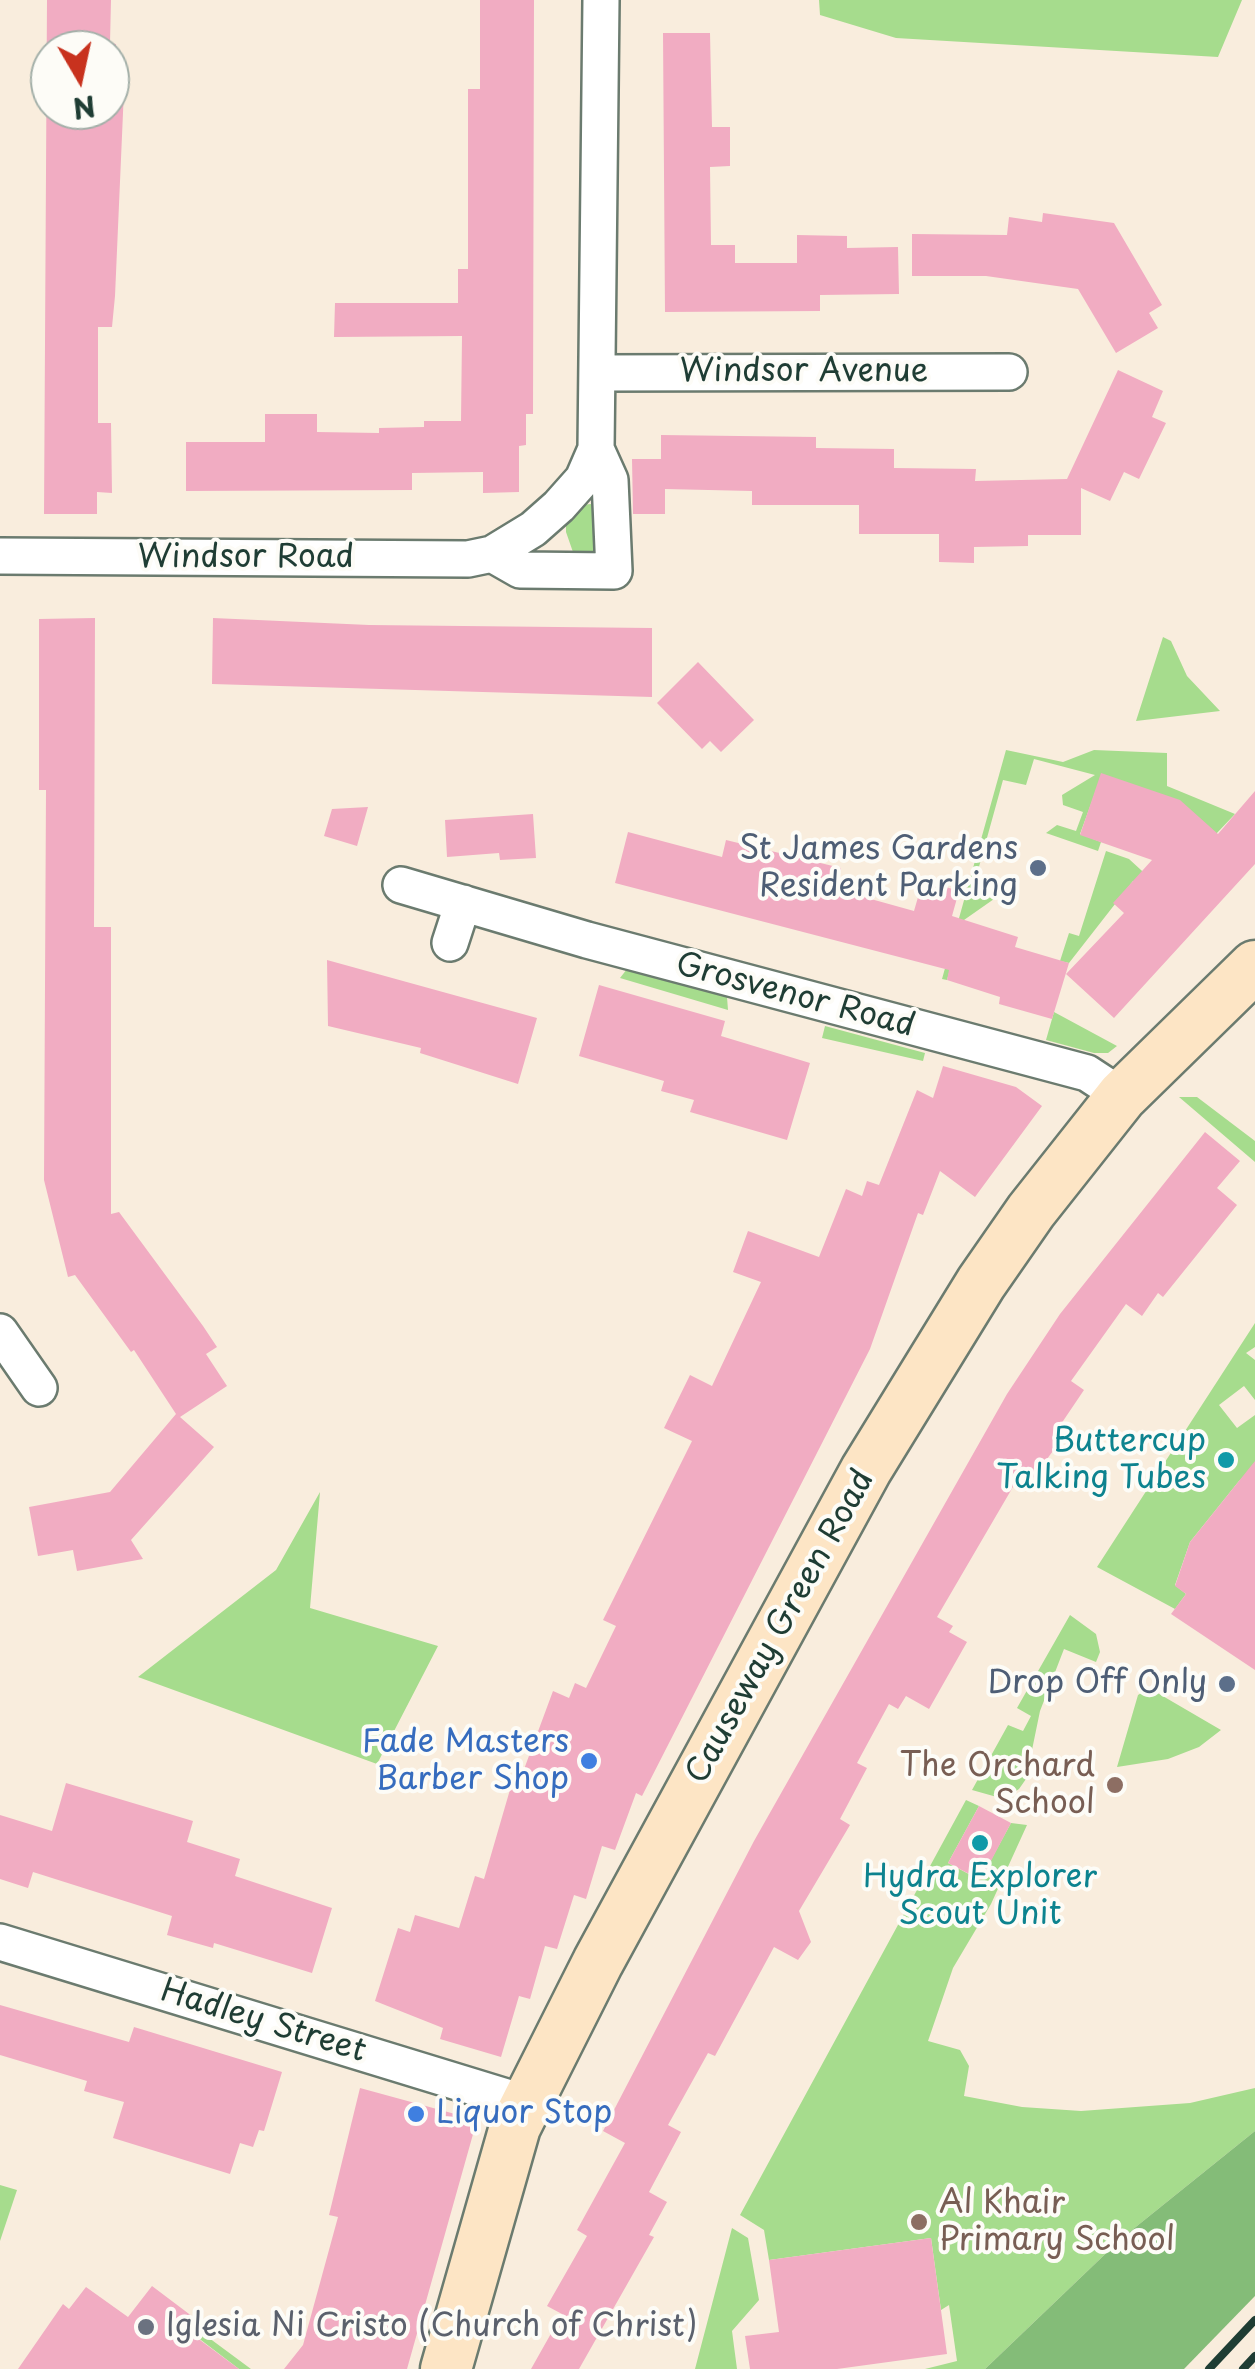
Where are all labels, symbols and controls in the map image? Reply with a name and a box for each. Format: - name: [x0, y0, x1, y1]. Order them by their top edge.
- north arrow: [30, 30, 130, 130]
- text: N: [70, 85, 99, 131]
- street label: Windsor Avenue: [680, 353, 928, 391]
- street label: Windsor Road: [138, 539, 354, 577]
- place label: St James Gardens Resident Parking: [740, 831, 1018, 906]
- marker: St James Gardens Resident Parking: [1027, 857, 1049, 879]
- street label: Grosvenor Road: [671, 946, 919, 1046]
- place label: Buttercup Talking Tubes: [996, 1423, 1206, 1498]
- marker: Buttercup Talking Tubes: [1215, 1449, 1237, 1471]
- street label: Causeway Green Road: [679, 1463, 883, 1791]
- place label: Drop Off Only: [987, 1665, 1207, 1703]
- marker: Drop Off Only: [1216, 1673, 1238, 1695]
- place label: Fade Masters Barber Shop: [362, 1724, 569, 1799]
- place label: The Orchard School: [900, 1748, 1095, 1823]
- marker: Fade Masters Barber Shop: [578, 1750, 600, 1772]
- marker: The Orchard School: [1104, 1774, 1126, 1796]
- marker: Hydra Explorer Scout Unit: [969, 1832, 991, 1854]
- place label: Hydra Explorer Scout Unit: [863, 1859, 1097, 1934]
- street label: Hadley Street: [156, 1973, 370, 2071]
- place label: Liquor Stop: [436, 2095, 612, 2133]
- marker: Liquor Stop: [405, 2103, 427, 2125]
- place label: Al Khair Primary School: [939, 2185, 1175, 2260]
- marker: Al Khair Primary School: [908, 2211, 930, 2233]
- place label: Iglesia Ni Cristo (Church of Christ): [166, 2308, 697, 2346]
- marker: Iglesia Ni Cristo (Church of Christ): [135, 2316, 157, 2338]

